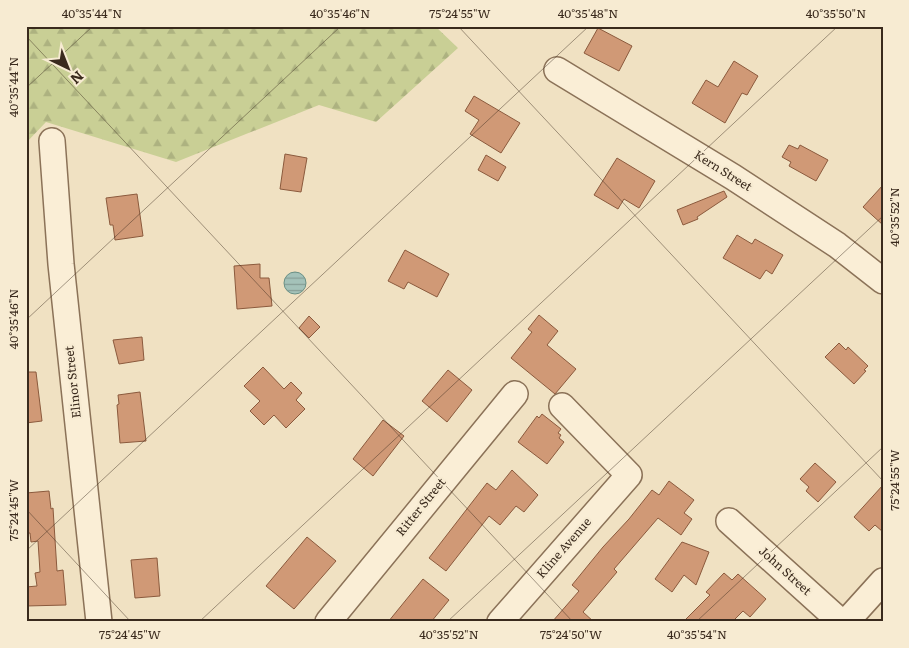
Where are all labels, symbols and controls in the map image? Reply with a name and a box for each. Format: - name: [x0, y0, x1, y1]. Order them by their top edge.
- text: 40°35'44"N: [62, 4, 122, 22]
- text: 40°35'46"N: [310, 4, 370, 22]
- text: 75°24'55"W: [429, 4, 491, 22]
- text: 40°35'48"N: [558, 4, 618, 22]
- text: 40°35'50"N: [806, 4, 866, 22]
- north arrow: [42, 42, 92, 92]
- text: 40°35'44"N: [4, 57, 22, 117]
- text: N: [66, 67, 89, 90]
- street label: Kern Street: [691, 145, 756, 195]
- text: 40°35'52"N: [885, 187, 903, 247]
- text: 40°35'46"N: [4, 289, 22, 349]
- street label: Elinor Street: [59, 345, 85, 419]
- text: 75°24'55"W: [885, 449, 903, 511]
- street label: Ritter Street: [391, 473, 449, 539]
- text: 75°24'45"W: [4, 479, 22, 541]
- street label: Kline Avenue: [532, 513, 595, 582]
- street label: John Street: [755, 542, 816, 599]
- text: 75°24'45"W: [99, 625, 161, 643]
- text: 40°35'52"N: [419, 625, 479, 643]
- text: 75°24'50"W: [540, 625, 602, 643]
- text: 40°35'54"N: [667, 625, 727, 643]

